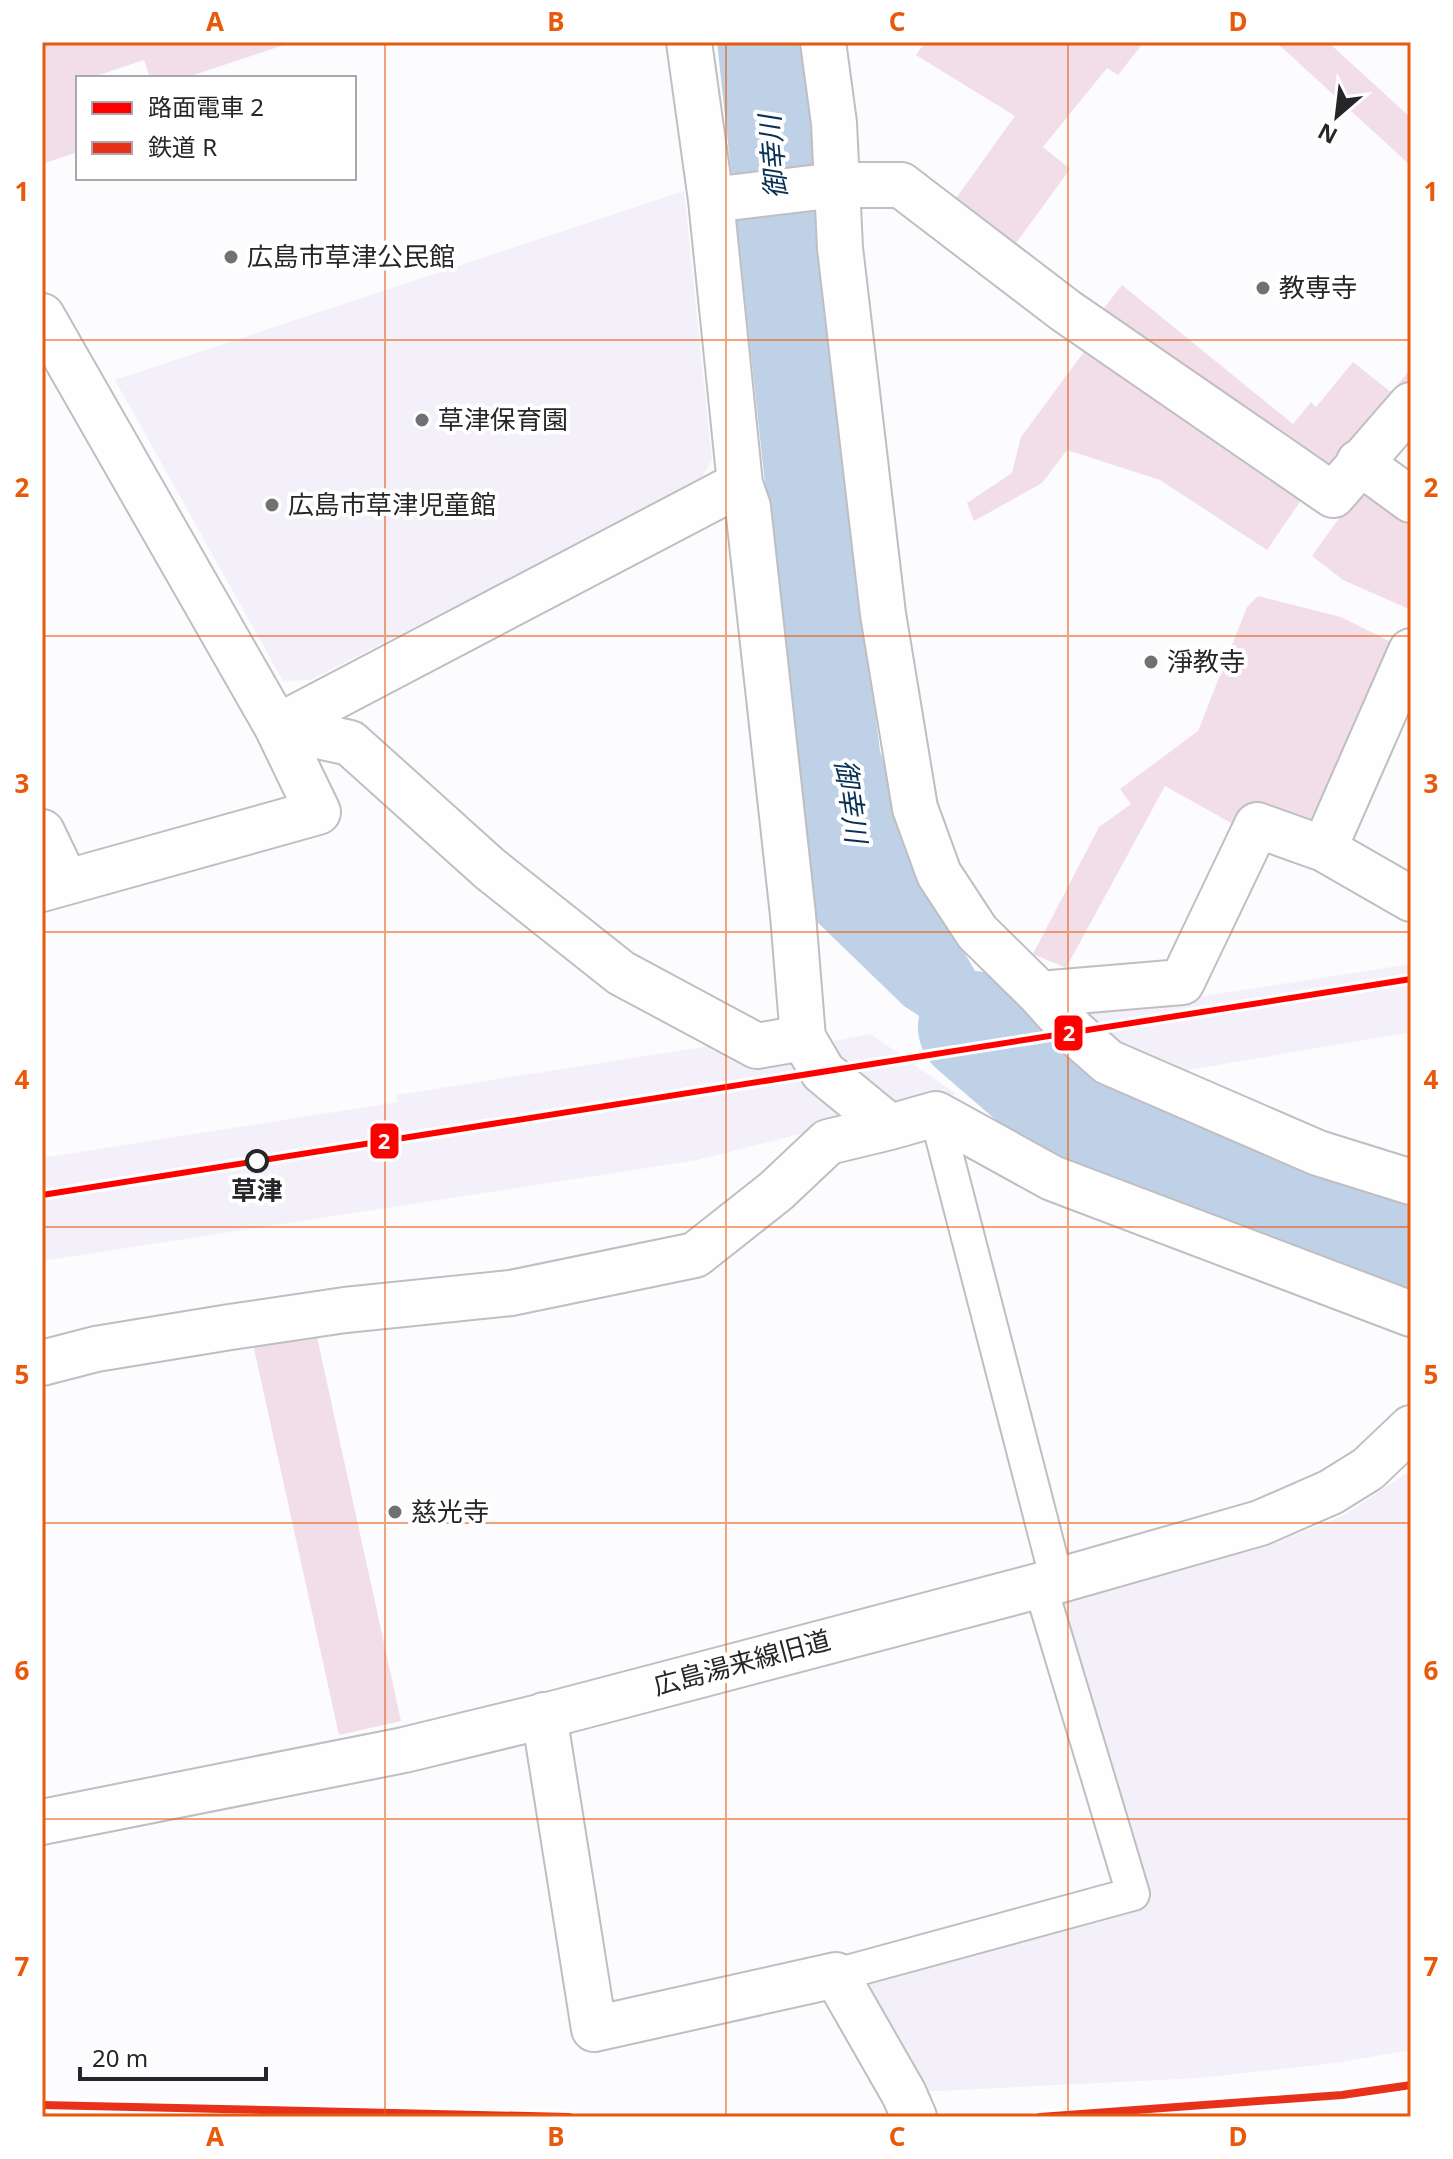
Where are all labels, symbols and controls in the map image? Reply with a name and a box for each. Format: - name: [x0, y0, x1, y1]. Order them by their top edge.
- text: A: [206, 3, 224, 39]
- text: B: [547, 3, 565, 39]
- text: C: [889, 3, 905, 39]
- text: D: [1228, 3, 1248, 39]
- legend: [76, 76, 356, 180]
- north arrow: [1297, 76, 1377, 156]
- text: 路面電車 2: [148, 90, 264, 123]
- water label: 御幸川: [749, 111, 795, 201]
- text: N: [1312, 117, 1342, 152]
- text: 鉄道 R: [148, 130, 217, 163]
- text: 1: [15, 173, 29, 209]
- text: 1: [1424, 173, 1438, 209]
- place label: 広島市草津公民館: [247, 238, 455, 274]
- marker: 広島市草津公民館: [222, 248, 240, 266]
- place label: 教専寺: [1279, 269, 1357, 305]
- marker: 教専寺: [1254, 279, 1272, 297]
- place label: 草津保育園: [438, 401, 568, 437]
- marker: 草津保育園: [413, 411, 431, 429]
- text: 2: [15, 469, 30, 505]
- text: 2: [1424, 469, 1439, 505]
- place label: 広島市草津児童館: [288, 486, 496, 522]
- marker: 広島市草津児童館: [263, 496, 281, 514]
- place label: 淨教寺: [1167, 643, 1245, 679]
- marker: 淨教寺: [1142, 653, 1160, 671]
- water label: 御幸川: [827, 757, 877, 848]
- text: 3: [15, 765, 29, 801]
- text: 3: [1424, 765, 1438, 801]
- line badge: 2: [1053, 1014, 1084, 1052]
- text: 2: [1063, 1017, 1075, 1047]
- text: 4: [15, 1061, 30, 1097]
- text: 4: [1424, 1061, 1439, 1097]
- line badge: 2: [369, 1122, 400, 1160]
- text: 2: [378, 1125, 390, 1155]
- marker: 草津: [246, 1150, 268, 1172]
- place label: 草津: [231, 1172, 283, 1208]
- text: 5: [15, 1356, 29, 1392]
- text: 5: [1424, 1356, 1438, 1392]
- place label: 慈光寺: [411, 1493, 489, 1529]
- marker: 慈光寺: [386, 1503, 404, 1521]
- street label: 広島湯来線旧道: [649, 1621, 834, 1703]
- text: 6: [15, 1652, 30, 1688]
- text: 6: [1424, 1652, 1439, 1688]
- text: 7: [15, 1948, 30, 1984]
- text: 7: [1424, 1948, 1439, 1984]
- scale bar: [80, 2031, 266, 2081]
- text: 20 m: [92, 2041, 148, 2074]
- text: A: [206, 2118, 224, 2154]
- text: B: [547, 2118, 565, 2154]
- text: C: [889, 2118, 905, 2154]
- text: D: [1228, 2118, 1248, 2154]

